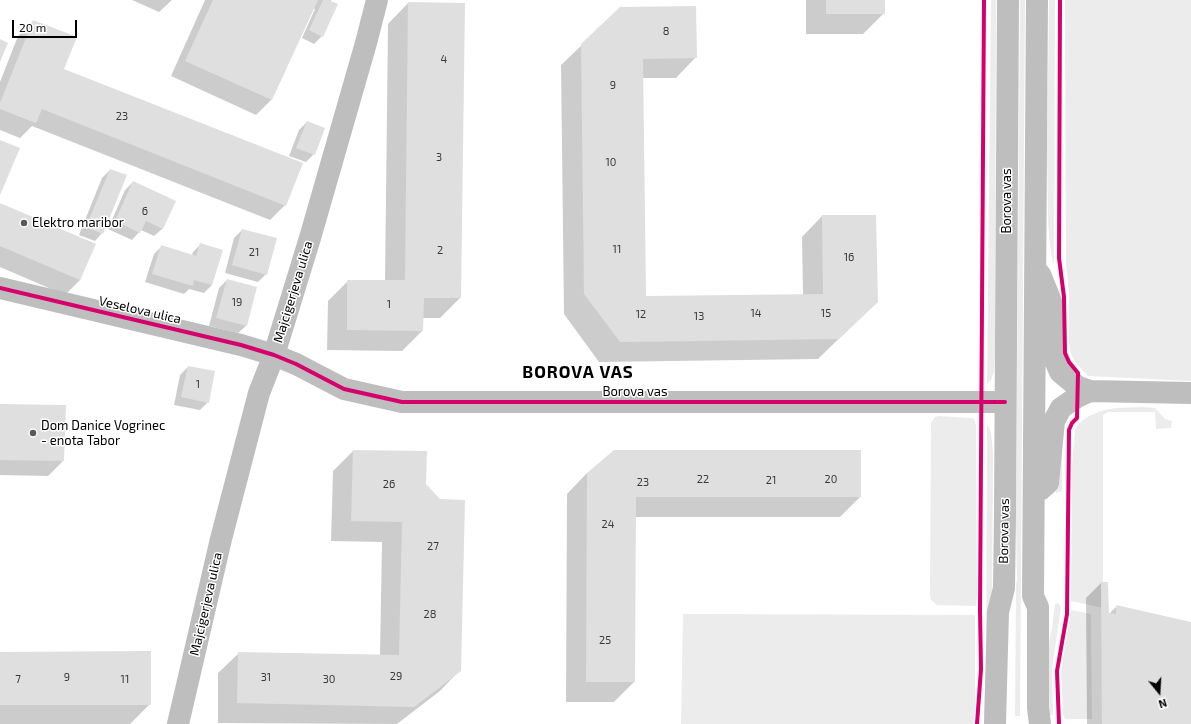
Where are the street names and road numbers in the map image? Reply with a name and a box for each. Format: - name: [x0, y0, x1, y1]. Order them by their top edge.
- street label: Borova vas: [999, 168, 1015, 234]
- street label: Majcigerjeva ulica: [270, 239, 316, 345]
- street label: Veselova ulica: [97, 293, 183, 327]
- street label: Borova vas: [602, 384, 668, 400]
- street label: Borova vas: [996, 498, 1012, 564]
- street label: Majcigerjeva ulica: [186, 551, 226, 657]

